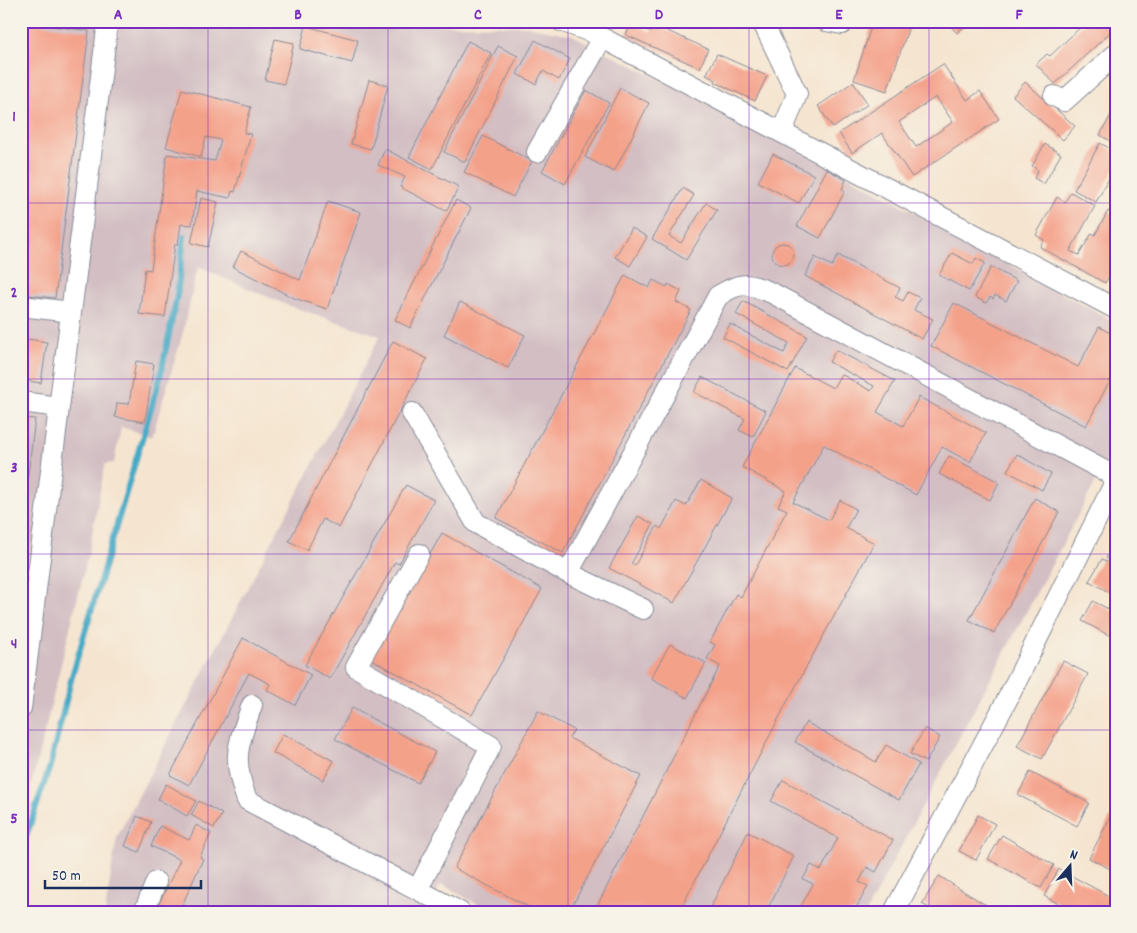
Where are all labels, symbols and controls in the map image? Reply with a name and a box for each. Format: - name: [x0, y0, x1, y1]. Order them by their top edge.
- text: A: [114, 4, 123, 27]
- text: B: [294, 4, 302, 27]
- text: C: [474, 4, 482, 27]
- text: D: [655, 4, 664, 27]
- text: E: [835, 4, 843, 27]
- text: F: [1015, 4, 1023, 27]
- text: 1: [12, 106, 16, 129]
- text: 2: [11, 282, 18, 305]
- text: 3: [10, 457, 18, 480]
- text: 4: [11, 633, 17, 656]
- text: 5: [10, 808, 18, 831]
- north arrow: [1044, 840, 1094, 890]
- text: N: [1067, 845, 1080, 866]
- scale bar: [45, 858, 201, 890]
- text: 50 m: [52, 866, 81, 888]

